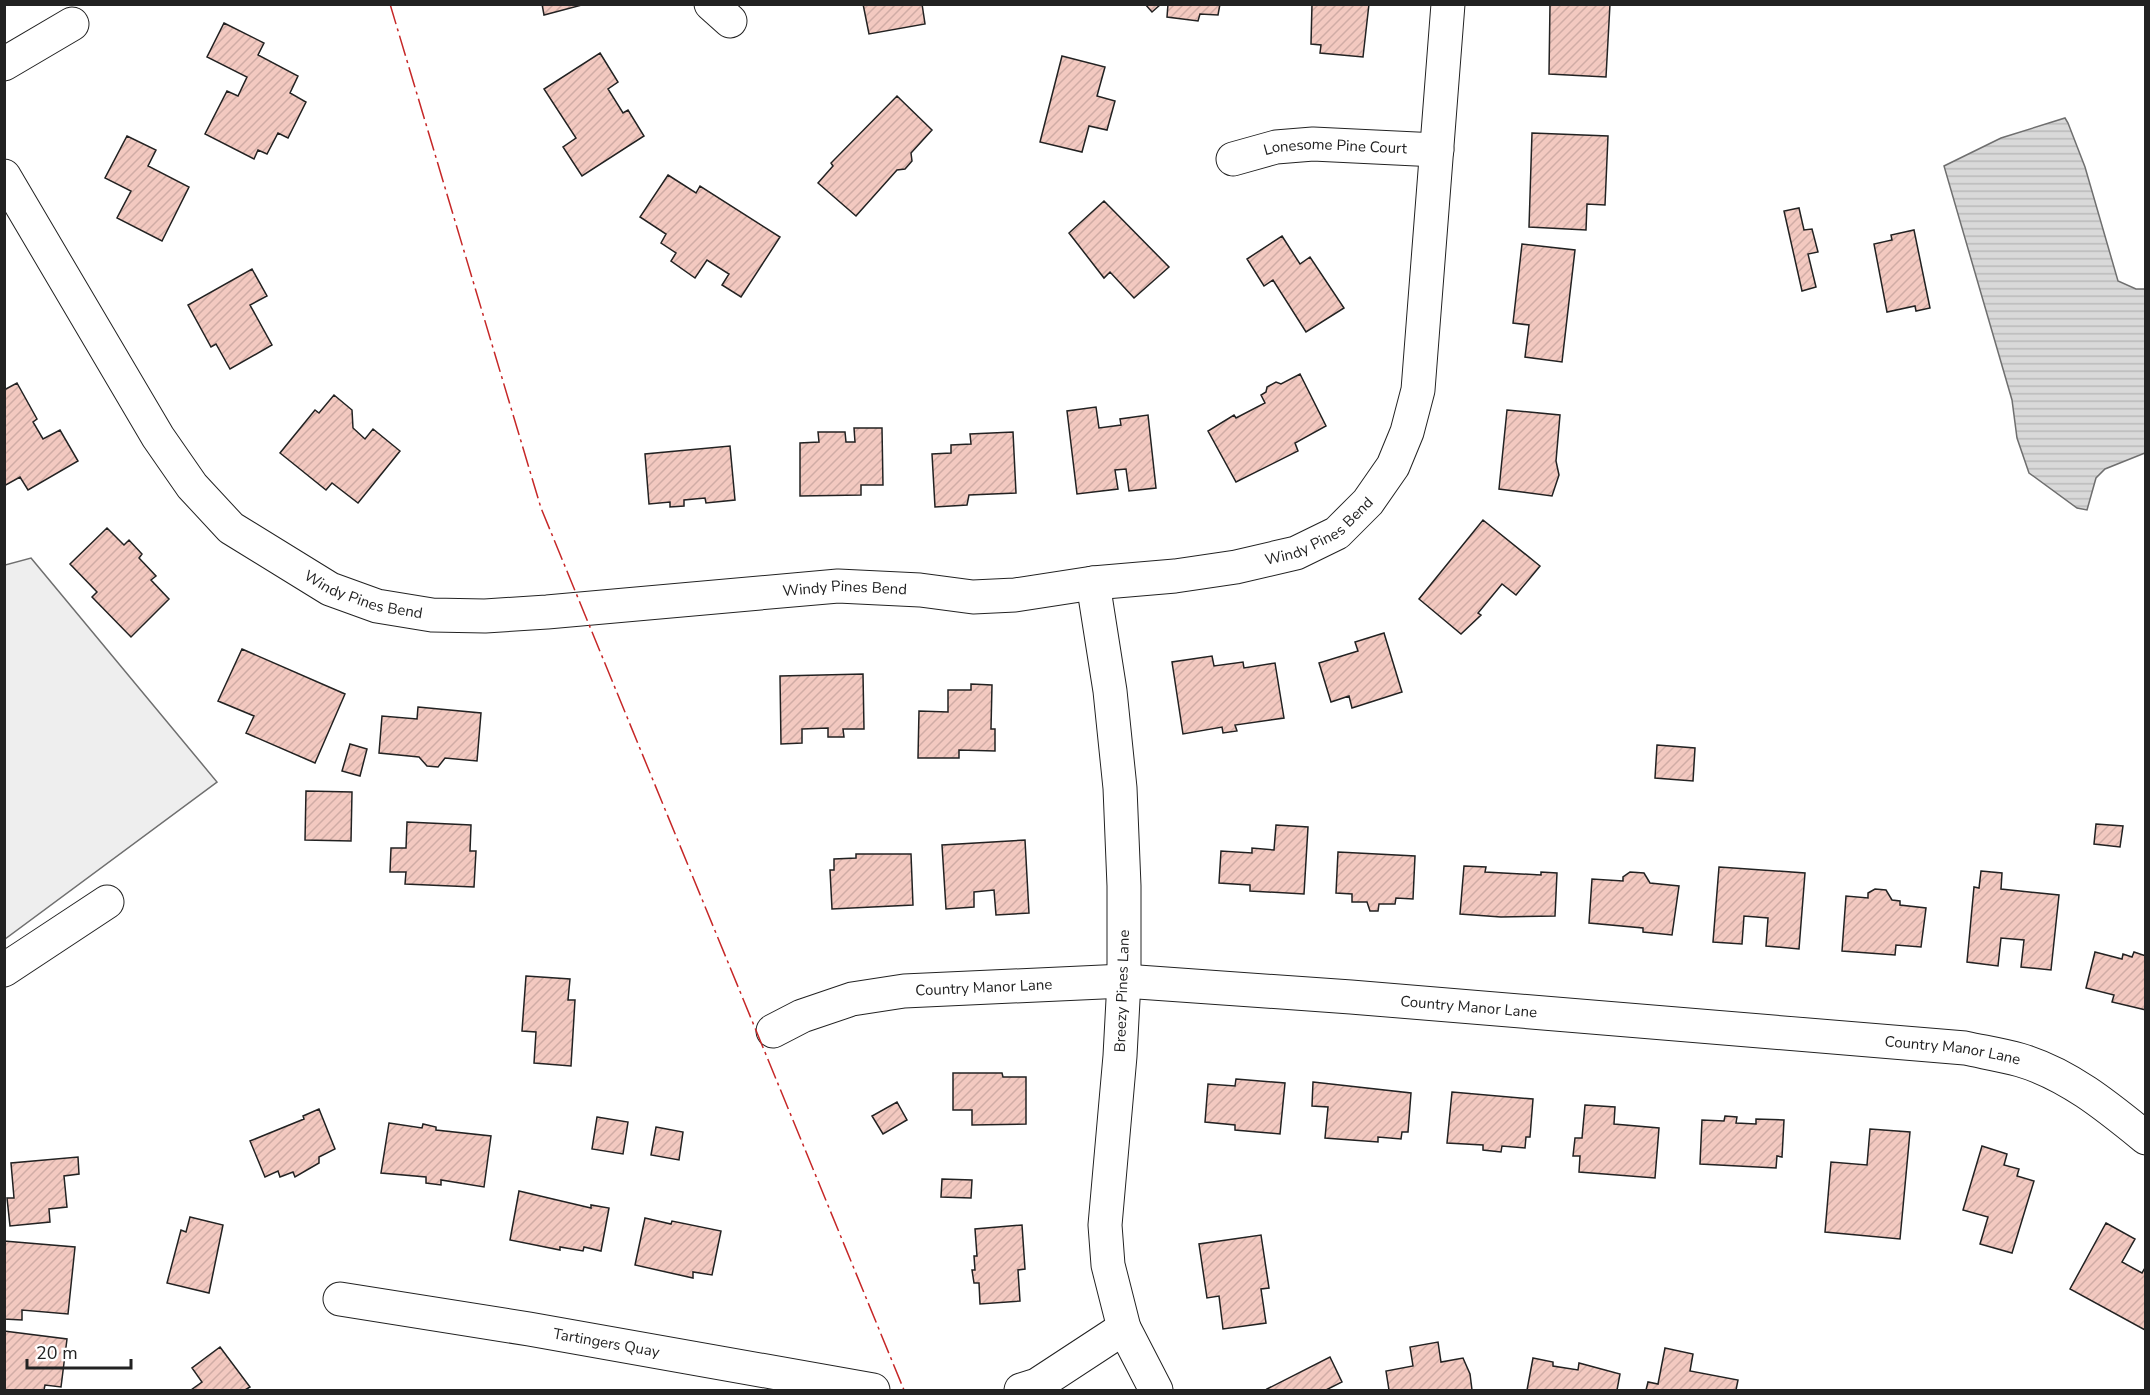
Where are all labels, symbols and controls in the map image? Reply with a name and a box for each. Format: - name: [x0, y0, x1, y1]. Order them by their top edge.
- street label: Lonesome Pine Court: [1261, 134, 1408, 160]
- street label: Windy Pines Bend: [1263, 492, 1378, 570]
- street label: Windy Pines Bend: [300, 565, 424, 623]
- street label: Windy Pines Bend: [782, 576, 908, 601]
- street label: Breezy Pines Lane: [1110, 929, 1134, 1053]
- street label: Country Manor Lane: [915, 974, 1053, 1000]
- street label: Country Manor Lane: [1400, 991, 1538, 1022]
- street label: Country Manor Lane: [1884, 1031, 2023, 1070]
- street label: Tartingers Quay: [552, 1323, 661, 1362]
- scale bar: [27, 1332, 130, 1370]
- text: 20 m: [36, 1341, 78, 1365]

